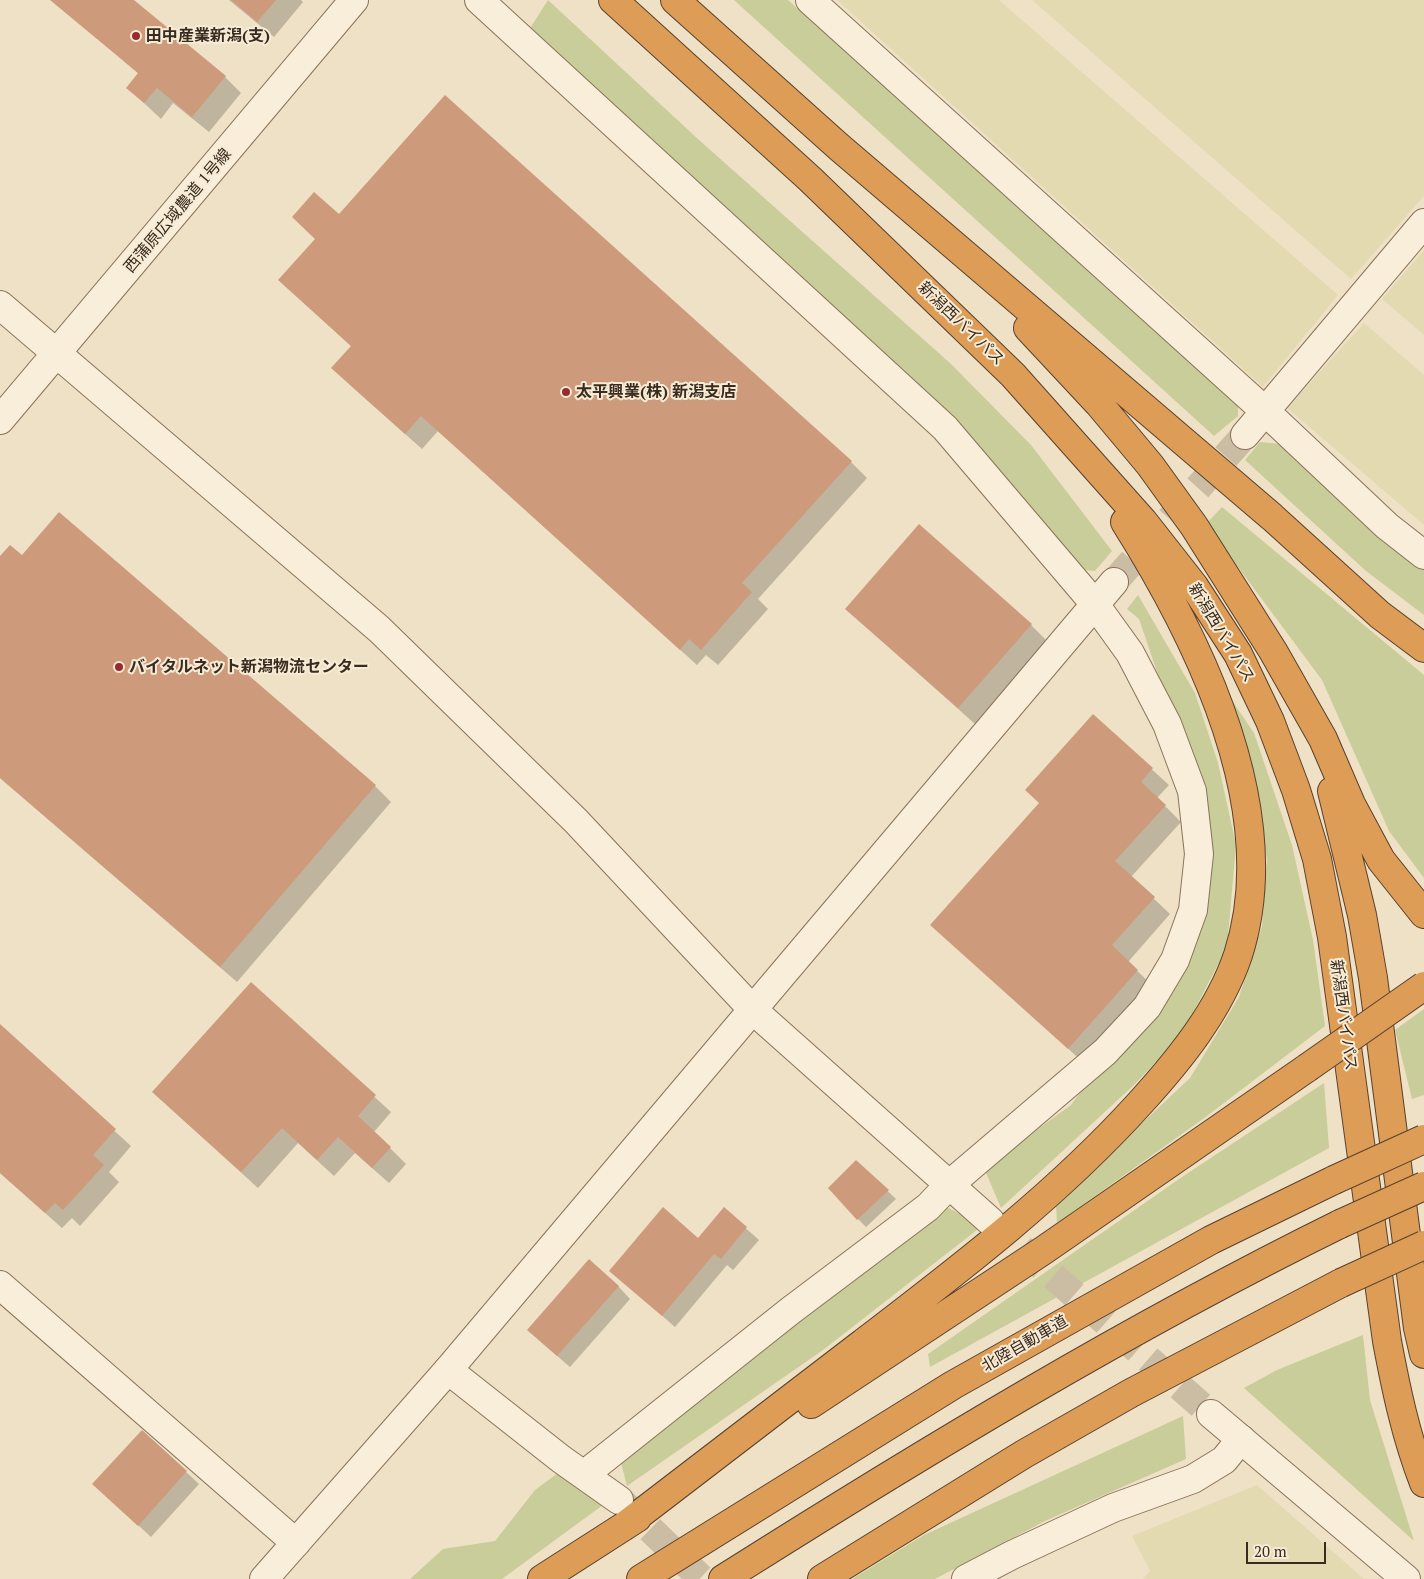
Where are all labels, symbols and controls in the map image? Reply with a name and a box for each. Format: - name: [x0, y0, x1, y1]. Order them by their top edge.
- place label: 田中産業新潟(支): [146, 26, 270, 46]
- marker: 田中産業新潟(支): [130, 30, 142, 42]
- street label: 西蒲原広域農道 1号線: [120, 145, 236, 277]
- street label: 新潟西バイパス: [914, 278, 1008, 370]
- place label: 太平興業(株) 新潟支店: [576, 382, 736, 402]
- marker: 太平興業(株) 新潟支店: [560, 386, 572, 398]
- street label: 新潟西バイパス: [1184, 580, 1258, 686]
- place label: バイタルネット新潟物流センター: [129, 657, 369, 677]
- marker: バイタルネット新潟物流センター: [113, 661, 125, 673]
- street label: 新潟西バイパス: [1326, 958, 1360, 1072]
- street label: 北陸自動車道: [979, 1312, 1071, 1376]
- scale bar: [1249, 1532, 1329, 1564]
- text: 20 m: [1254, 1541, 1287, 1561]

